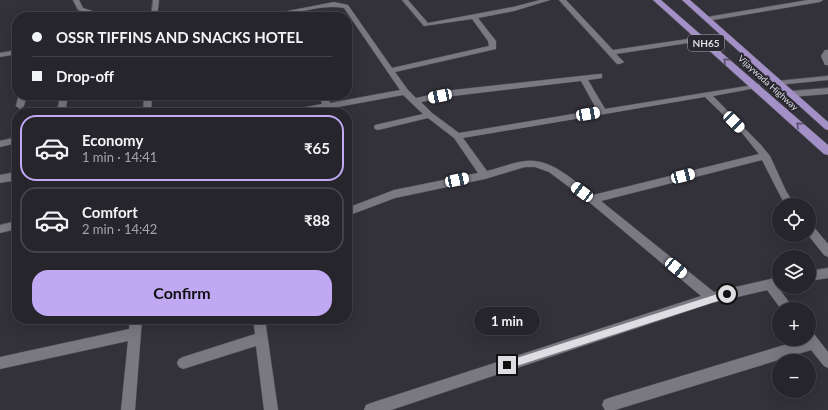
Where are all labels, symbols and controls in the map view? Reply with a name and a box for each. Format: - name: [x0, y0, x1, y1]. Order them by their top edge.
- text: OSSR TIFFINS AND SNACKS HOTEL: [56, 28, 303, 46]
- road number: NH65: [688, 35, 724, 51]
- street label: Vijaywada Highway: [736, 53, 801, 113]
- one-way arrow: [724, 58, 731, 65]
- text: Drop-off: [56, 67, 114, 85]
- car: [427, 88, 453, 104]
- car: [575, 106, 601, 122]
- car: [721, 109, 747, 135]
- one-way arrow: [796, 122, 804, 130]
- icon: car: [34, 130, 70, 166]
- text: Economy: [82, 131, 143, 149]
- text: ₹65: [304, 139, 330, 157]
- text: 1 min · 14:41: [82, 149, 157, 165]
- car: [670, 167, 696, 185]
- car: [444, 172, 470, 188]
- car: [569, 180, 595, 204]
- map controls: [772, 198, 816, 398]
- button: locate: [772, 198, 816, 242]
- icon: car: [34, 202, 70, 238]
- text: Comfort: [82, 203, 138, 221]
- text: ₹88: [304, 211, 330, 229]
- text: 2 min · 14:42: [82, 221, 157, 237]
- button: layers: [772, 250, 816, 294]
- car: [663, 256, 689, 280]
- button: Confirm: [32, 270, 332, 316]
- route start: [718, 285, 736, 303]
- button: +: [772, 302, 816, 346]
- callout: 1 min: [474, 307, 540, 335]
- text: 1 min: [491, 313, 523, 329]
- button: −: [772, 354, 816, 398]
- route end: [498, 356, 516, 374]

